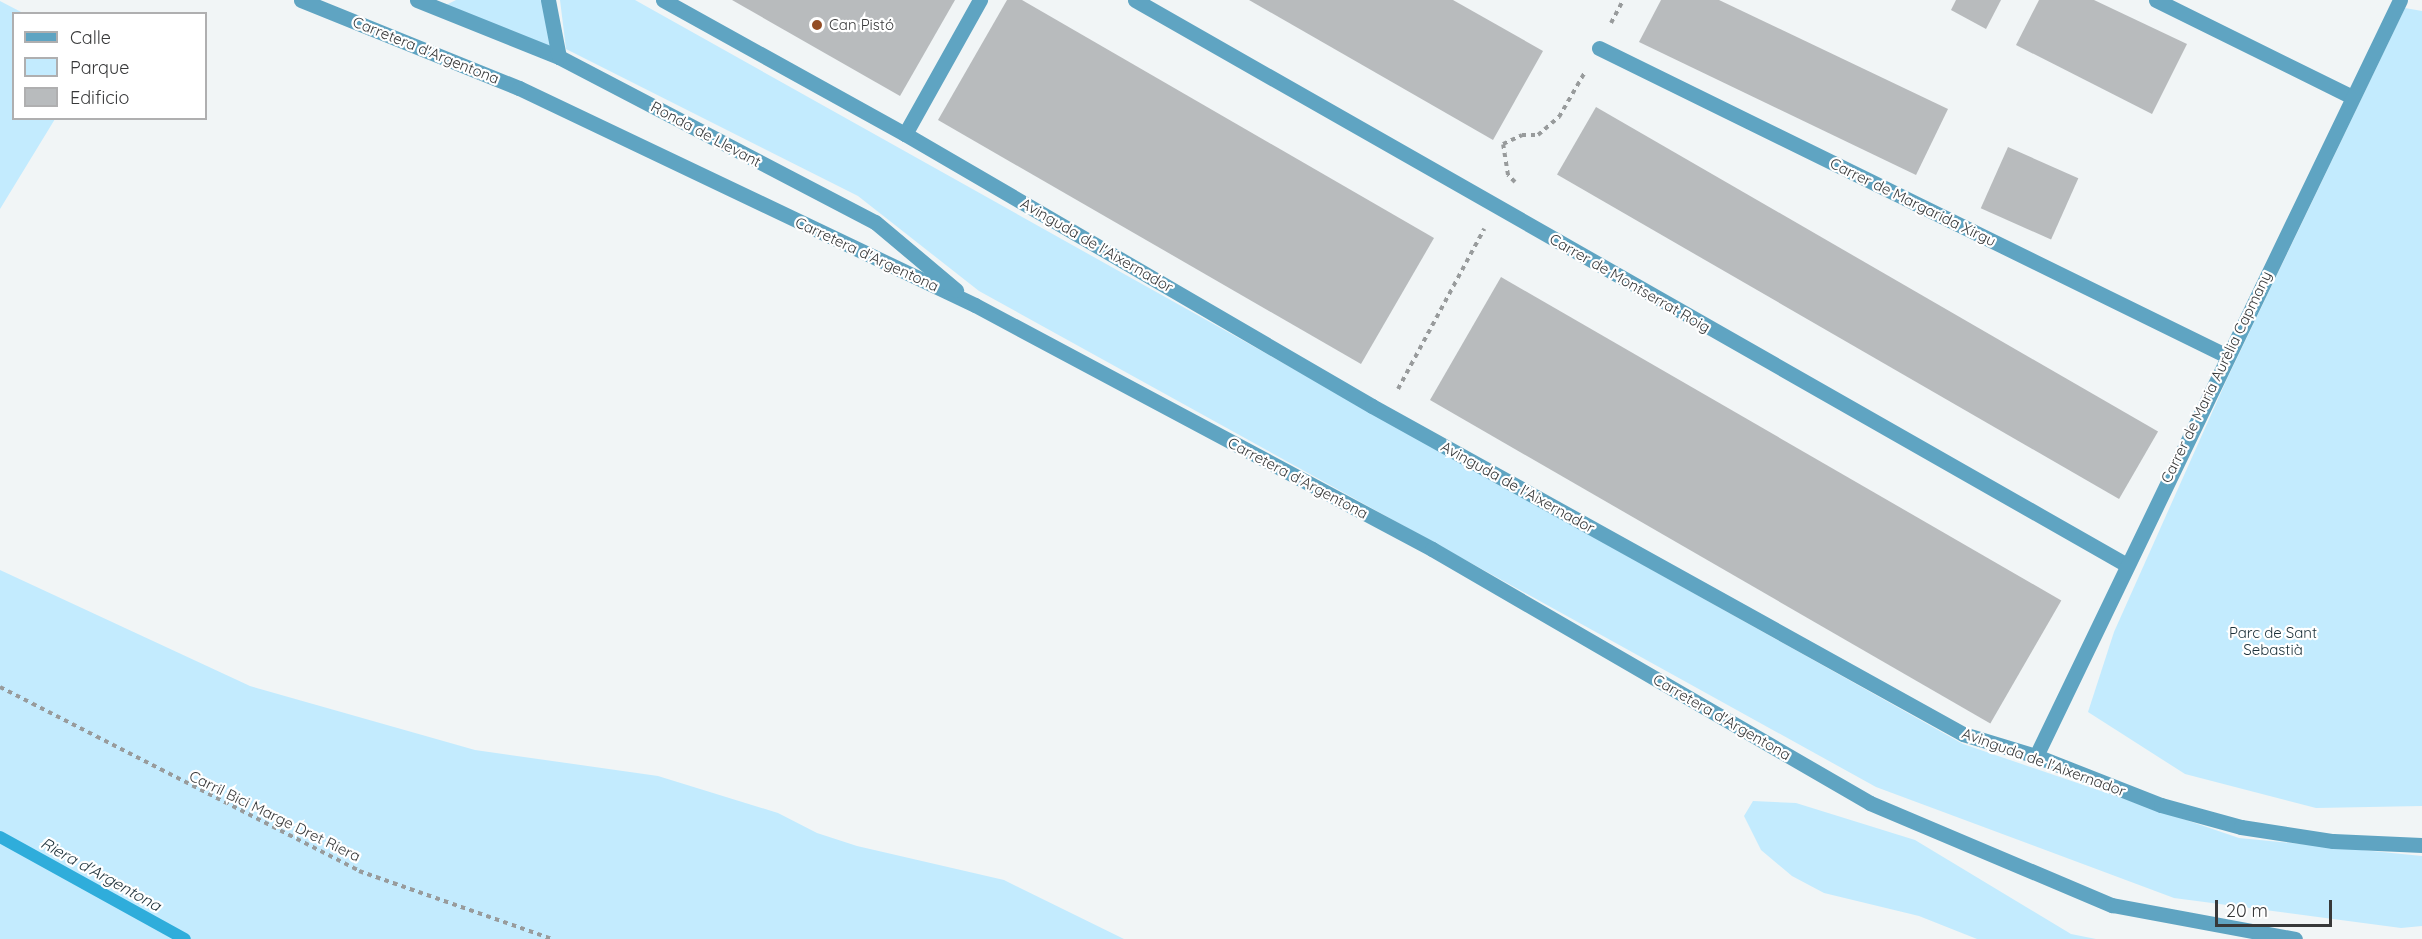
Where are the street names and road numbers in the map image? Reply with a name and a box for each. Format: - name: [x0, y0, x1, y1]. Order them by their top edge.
- street label: Carretera d'Argentona: [350, 12, 502, 88]
- street label: Ronda de Llevant: [648, 97, 764, 171]
- street label: Carrer de Margarida Xirgu: [1827, 154, 1999, 250]
- street label: Avinguda de l'Aixernador: [1018, 194, 1176, 296]
- street label: Carretera d'Argentona: [792, 213, 942, 295]
- street label: Carrer de Montserrat Roig: [1547, 230, 1713, 336]
- street label: Carrer de Maria Aurèlia Capmany: [2157, 268, 2275, 486]
- street label: Carretera d'Argentona: [1225, 433, 1371, 523]
- street label: Avinguda de l'Aixernador: [1438, 437, 1598, 537]
- street label: Carretera d'Argentona: [1650, 670, 1794, 764]
- street label: Avinguda de l'Aixernador: [1960, 724, 2128, 800]
- street label: Carril Bici Marge Dret Riera: [186, 767, 364, 865]

